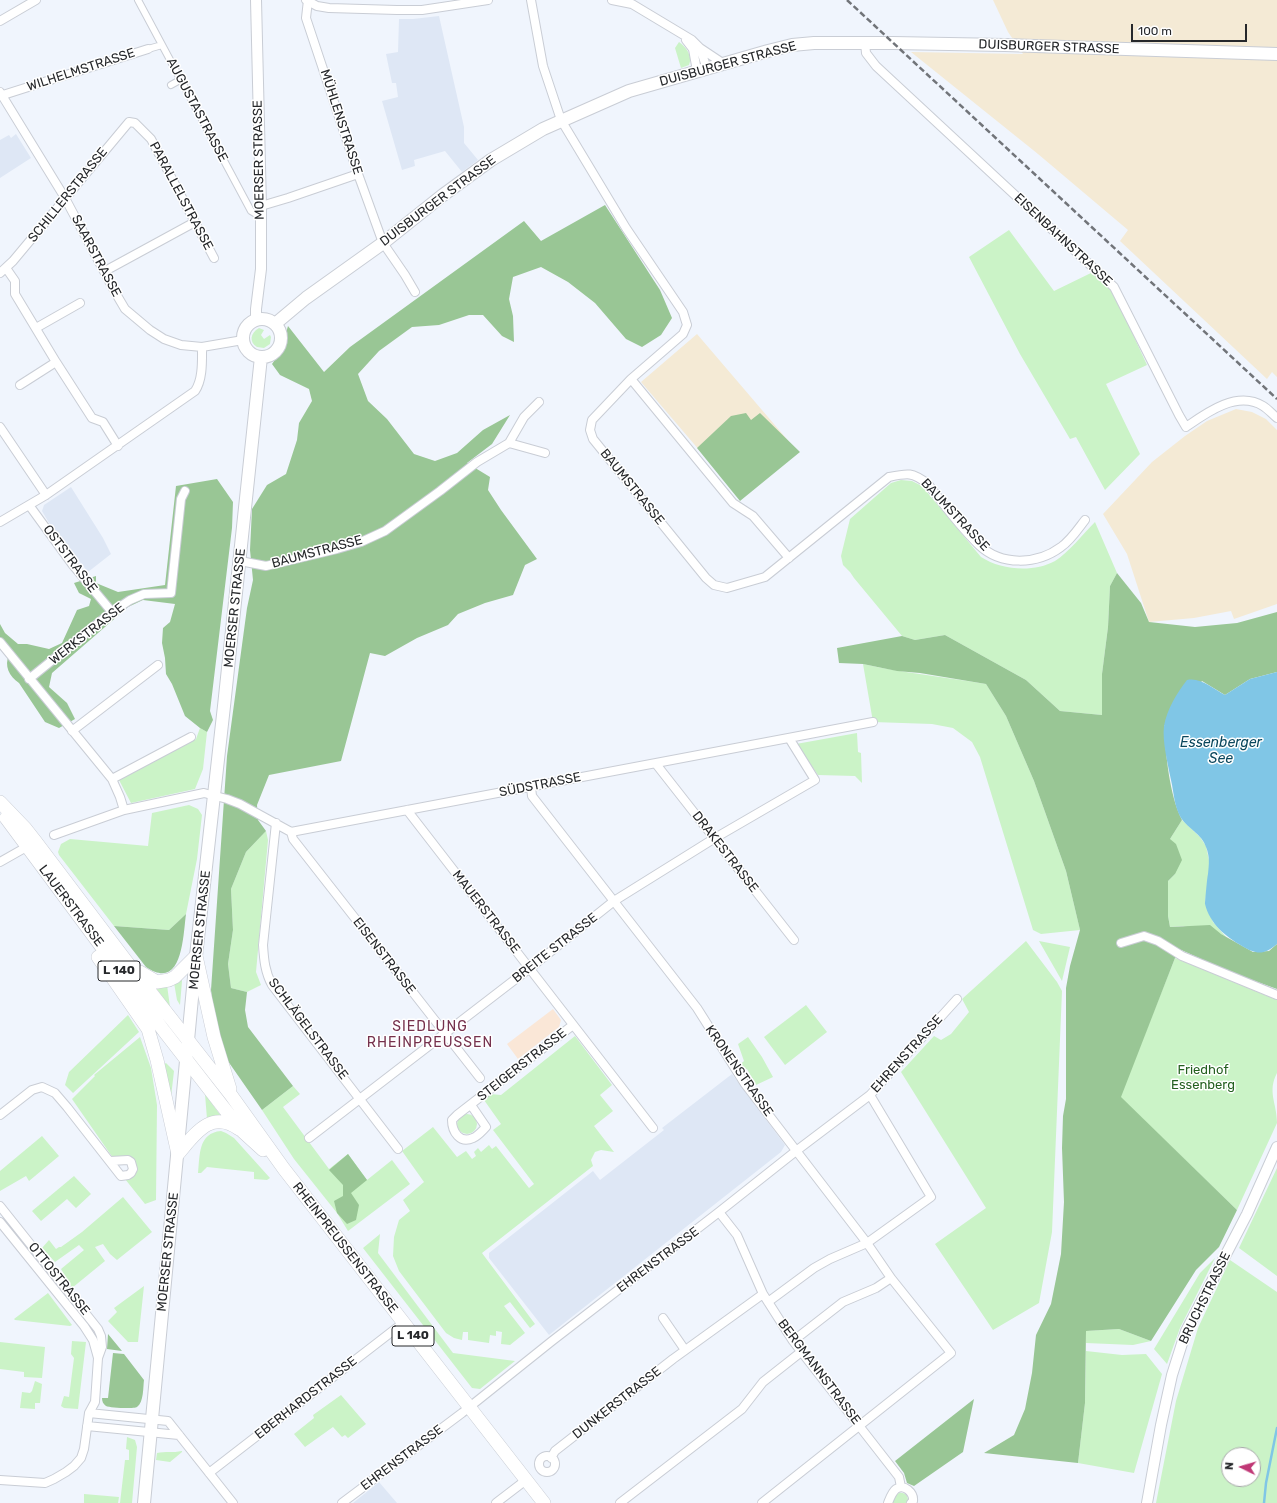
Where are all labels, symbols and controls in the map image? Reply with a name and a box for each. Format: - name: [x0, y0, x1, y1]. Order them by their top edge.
- scale bar: [1133, 16, 1249, 42]
- text: 100 m: [1138, 24, 1172, 38]
- street label: DUISBURGER STRASSE: [978, 37, 1120, 57]
- street label: DUISBURGER STRASSE: [658, 38, 798, 90]
- street label: WILHELMSTRASSE: [25, 45, 137, 95]
- street label: AUGUSTASTRASSE: [163, 55, 231, 165]
- street label: MÜHLENSTRASSE: [317, 67, 365, 177]
- street label: MOERSER STRASSE: [250, 100, 268, 220]
- street label: PARALLELSTRASSE: [146, 139, 216, 253]
- street label: SCHILLERSTRASSE: [25, 145, 111, 245]
- street label: DUISBURGER STRASSE: [377, 152, 499, 250]
- street label: EISENBAHNSTRASSE: [1011, 190, 1115, 290]
- street label: SAARSTRASSE: [68, 212, 124, 300]
- street label: BAUMSTRASSE: [597, 446, 667, 528]
- street label: BAUMSTRASSE: [918, 476, 992, 554]
- street label: OSTSTRASSE: [39, 522, 101, 596]
- street label: BAUMSTRASSE: [270, 532, 364, 572]
- street label: MOERSER STRASSE: [221, 548, 249, 668]
- street label: WERKSTRASSE: [46, 600, 128, 668]
- water label: Essenberger See: [1180, 735, 1262, 768]
- street label: SÜDSTRASSE: [498, 769, 582, 801]
- street label: DRAKESTRASSE: [689, 808, 761, 896]
- street label: LAUERSTRASSE: [35, 862, 107, 950]
- street label: MAUERSTRASSE: [449, 867, 523, 957]
- street label: MOERSER STRASSE: [186, 870, 214, 990]
- street label: BREITE STRASSE: [509, 910, 601, 986]
- street label: EISENSTRASSE: [349, 915, 419, 997]
- road number: L 140: [98, 961, 140, 981]
- street label: SCHLÄGELSTRASSE: [265, 975, 351, 1083]
- street label: EHRENSTRASSE: [868, 1012, 946, 1096]
- district label: SIEDLUNG RHEINPREUSSEN: [367, 1019, 493, 1052]
- street label: KRONENSTRASSE: [702, 1022, 776, 1120]
- street label: STEIGERSTRASSE: [474, 1025, 570, 1105]
- park label: Friedhof Essenberg: [1171, 1062, 1235, 1093]
- street label: RHEINPREUSSENSTRASSE: [289, 1179, 401, 1317]
- street label: MOERSER STRASSE: [154, 1192, 182, 1312]
- street label: EHRENSTRASSE: [614, 1224, 702, 1296]
- street label: OTTOSTRASSE: [25, 1240, 93, 1318]
- street label: BRUCHSTRASSE: [1176, 1249, 1234, 1347]
- street label: BERGMANNSTRASSE: [774, 1316, 864, 1428]
- road number: L 140: [392, 1326, 434, 1346]
- street label: EBERHARDSTRASSE: [252, 1353, 360, 1443]
- street label: DUNKERSTRASSE: [570, 1364, 664, 1442]
- street label: EHRENSTRASSE: [358, 1422, 446, 1494]
- north arrow: [1221, 1447, 1261, 1487]
- text: N: [1223, 1461, 1236, 1471]

